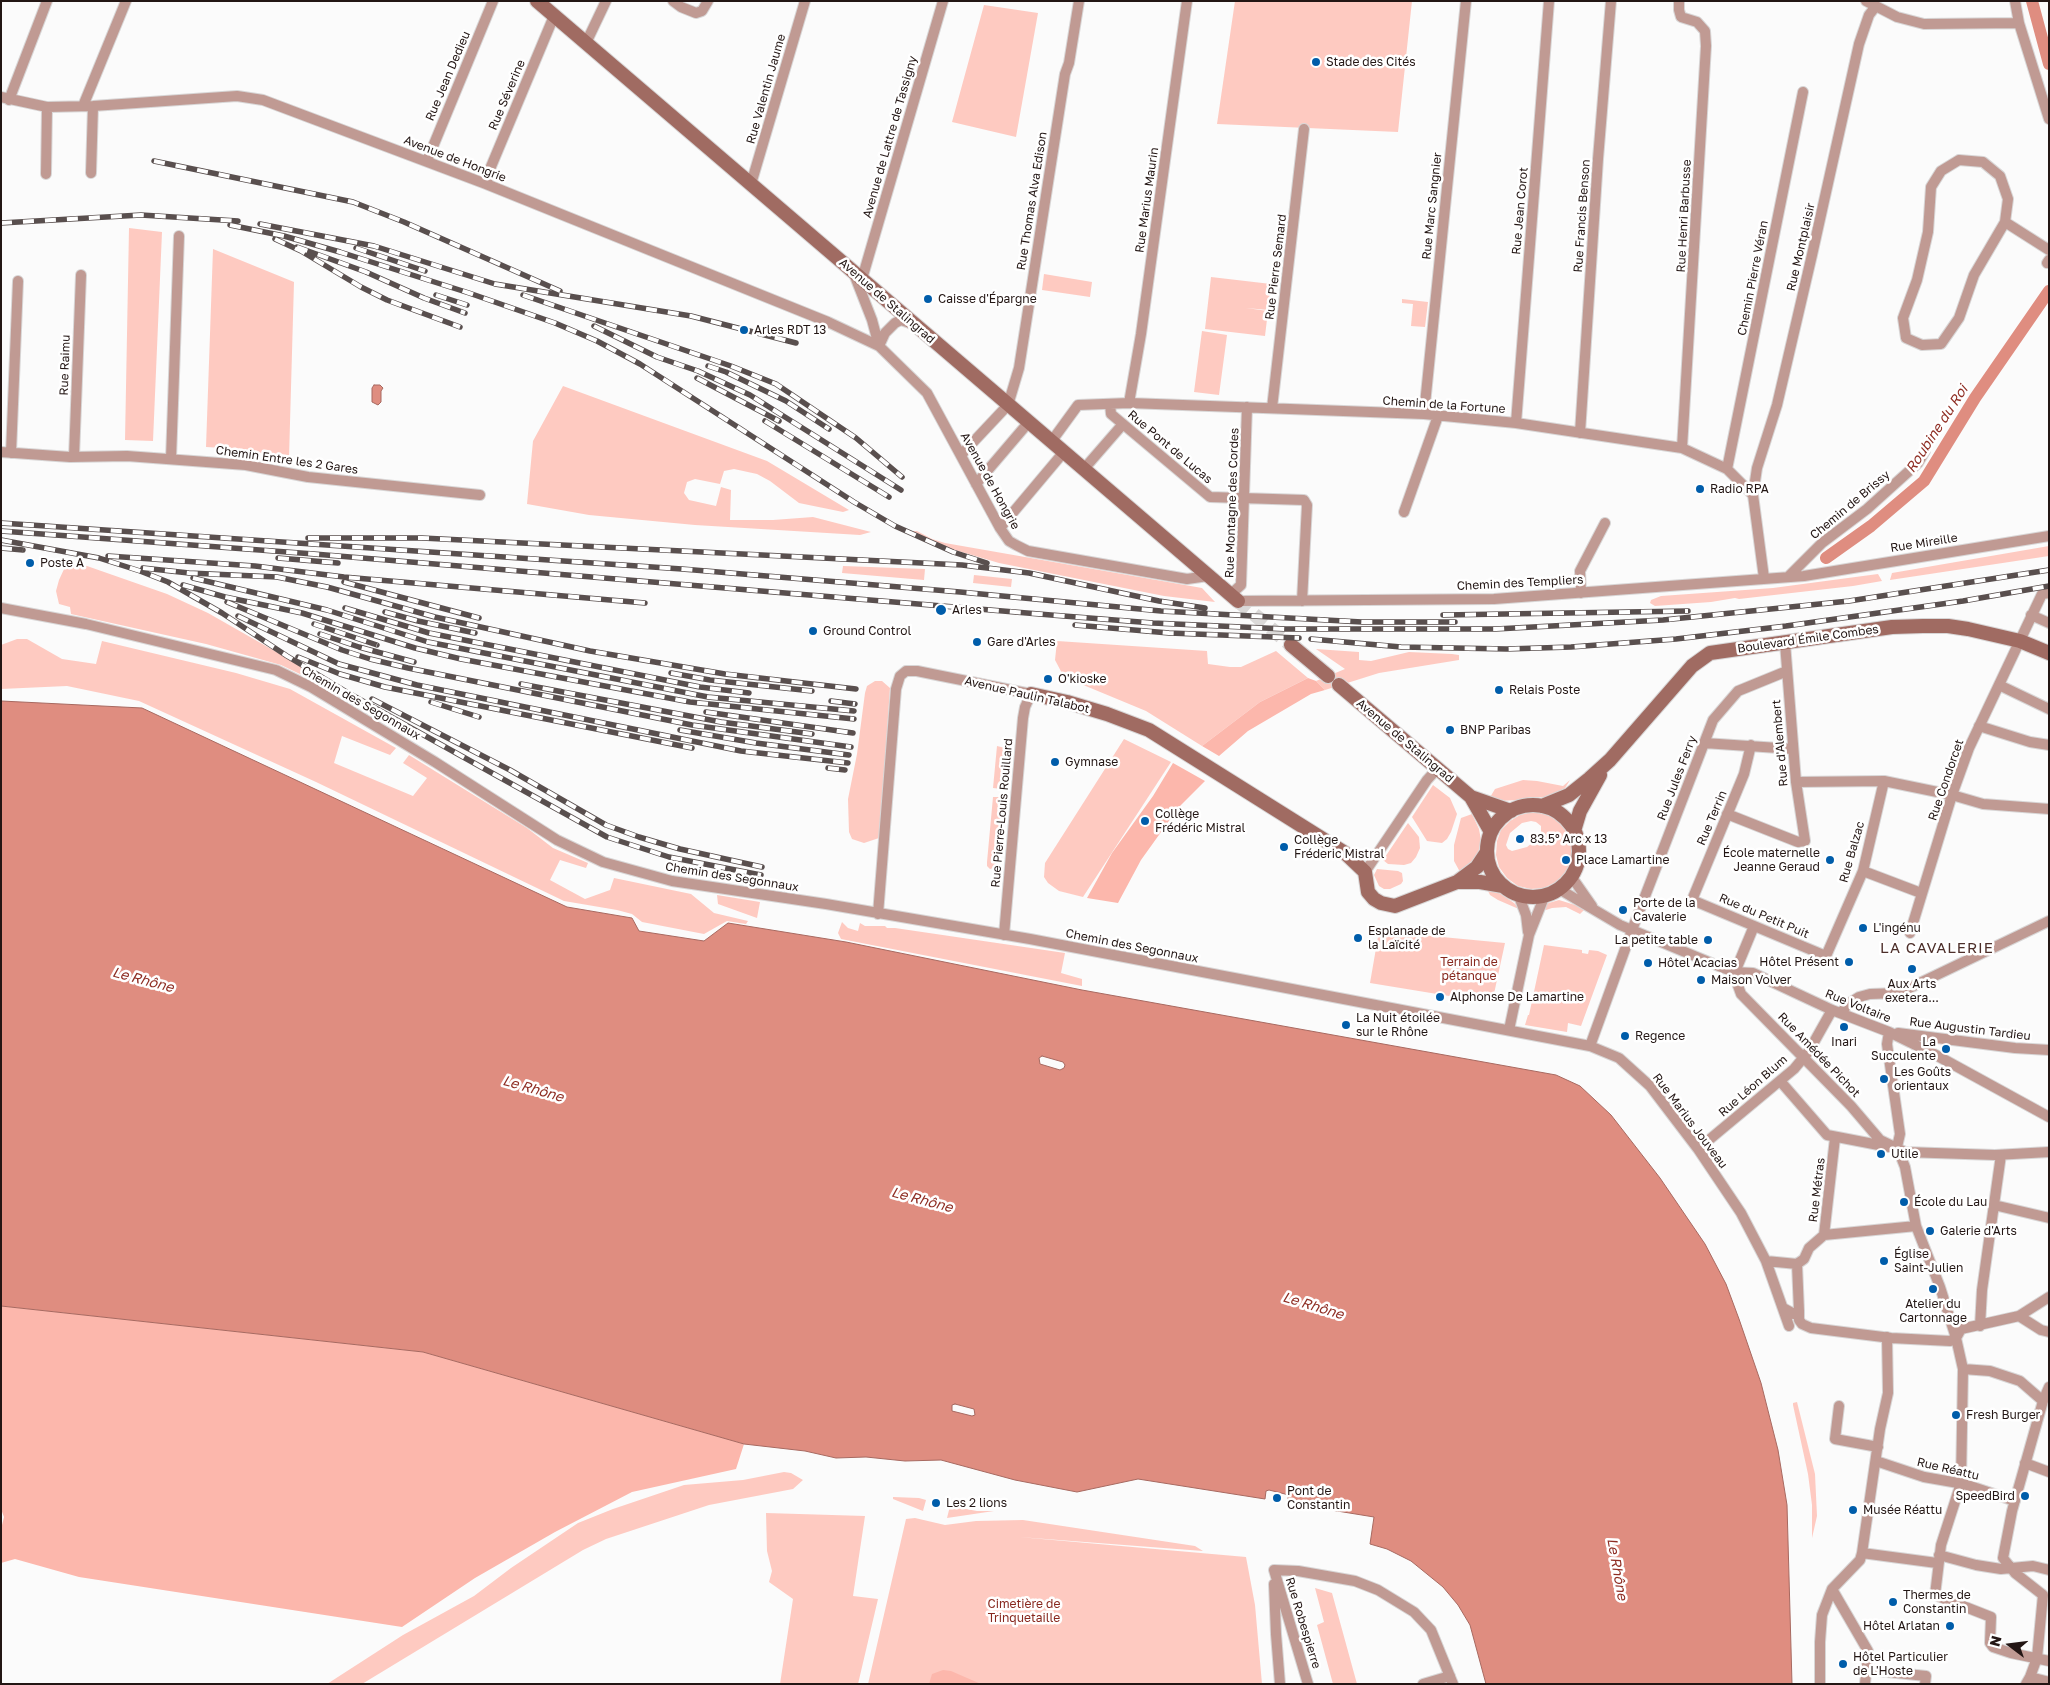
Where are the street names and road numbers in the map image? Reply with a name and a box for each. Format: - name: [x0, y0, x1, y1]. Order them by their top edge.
- street label: Rue Jean Dedieu: [423, 29, 473, 123]
- street label: Rue Valentin Jaume: [743, 32, 789, 146]
- street label: Avenue de Lattre de Tassigny: [860, 54, 920, 220]
- street label: Rue Séverine: [486, 58, 528, 132]
- street label: Rue Thomas Alva Edison: [1014, 131, 1050, 271]
- street label: Avenue de Hongrie: [402, 133, 508, 185]
- street label: Rue Marius Maurin: [1132, 146, 1162, 254]
- street label: Rue Marc Sangnier: [1419, 152, 1445, 260]
- street label: Rue Francis Benson: [1571, 159, 1593, 273]
- street label: Rue Henri Barbusse: [1674, 159, 1694, 273]
- street label: Rue Jean Corot: [1509, 167, 1531, 255]
- street label: Rue Montplaisir: [1784, 201, 1818, 293]
- street label: Rue Pierre Semard: [1262, 213, 1290, 321]
- street label: Chemin Pierre Véran: [1735, 219, 1771, 337]
- street label: Avenue de Stalingrad: [836, 255, 938, 347]
- street label: Rue Raimu: [57, 334, 73, 396]
- street label: Chemin de la Fortune: [1382, 394, 1506, 416]
- street label: Rue Pont de Lucas: [1125, 407, 1215, 487]
- street label: Rue Montagne des Cordes: [1222, 428, 1242, 578]
- street label: Avenue de Hongrie: [957, 430, 1023, 532]
- street label: Chemin Entre les 2 Gares: [215, 443, 359, 477]
- street label: Chemin de Brissy: [1807, 468, 1893, 542]
- street label: Rue Mireille: [1889, 531, 1959, 555]
- street label: Chemin des Templiers: [1456, 572, 1584, 594]
- street label: Boulevard Émile Combes: [1736, 622, 1880, 656]
- street label: Chemin des Segonnaux: [299, 663, 423, 743]
- street label: Avenue Paulin Talabot: [963, 674, 1091, 716]
- street label: Avenue de Stalingrad: [1354, 696, 1456, 786]
- street label: Rue d'Alembert: [1769, 699, 1791, 787]
- street label: Rue Jules Ferry: [1654, 734, 1700, 822]
- street label: Rue Condorcet: [1925, 737, 1967, 823]
- street label: Rue Pierre-Louis Rouillard: [988, 738, 1016, 888]
- street label: Rue Terrin: [1694, 788, 1730, 848]
- street label: Rue Balzac: [1836, 820, 1868, 884]
- street label: Chemin des Segonnaux: [664, 859, 800, 895]
- street label: Rue du Petit Puit: [1717, 891, 1811, 941]
- street label: Chemin des Segonnaux: [1064, 926, 1200, 966]
- street label: Rue Voltaire: [1823, 986, 1893, 1026]
- street label: Rue Amédée Pichot: [1775, 1010, 1863, 1100]
- street label: Rue Augustin Tardieu: [1909, 1014, 2031, 1044]
- street label: Rue Léon Blum: [1716, 1052, 1790, 1120]
- street label: Rue Marius Jouveau: [1650, 1071, 1730, 1171]
- street label: Rue Métras: [1806, 1157, 1828, 1223]
- street label: Rue Réattu: [1915, 1455, 1981, 1483]
- street label: Rue Robespierre: [1282, 1576, 1324, 1670]

